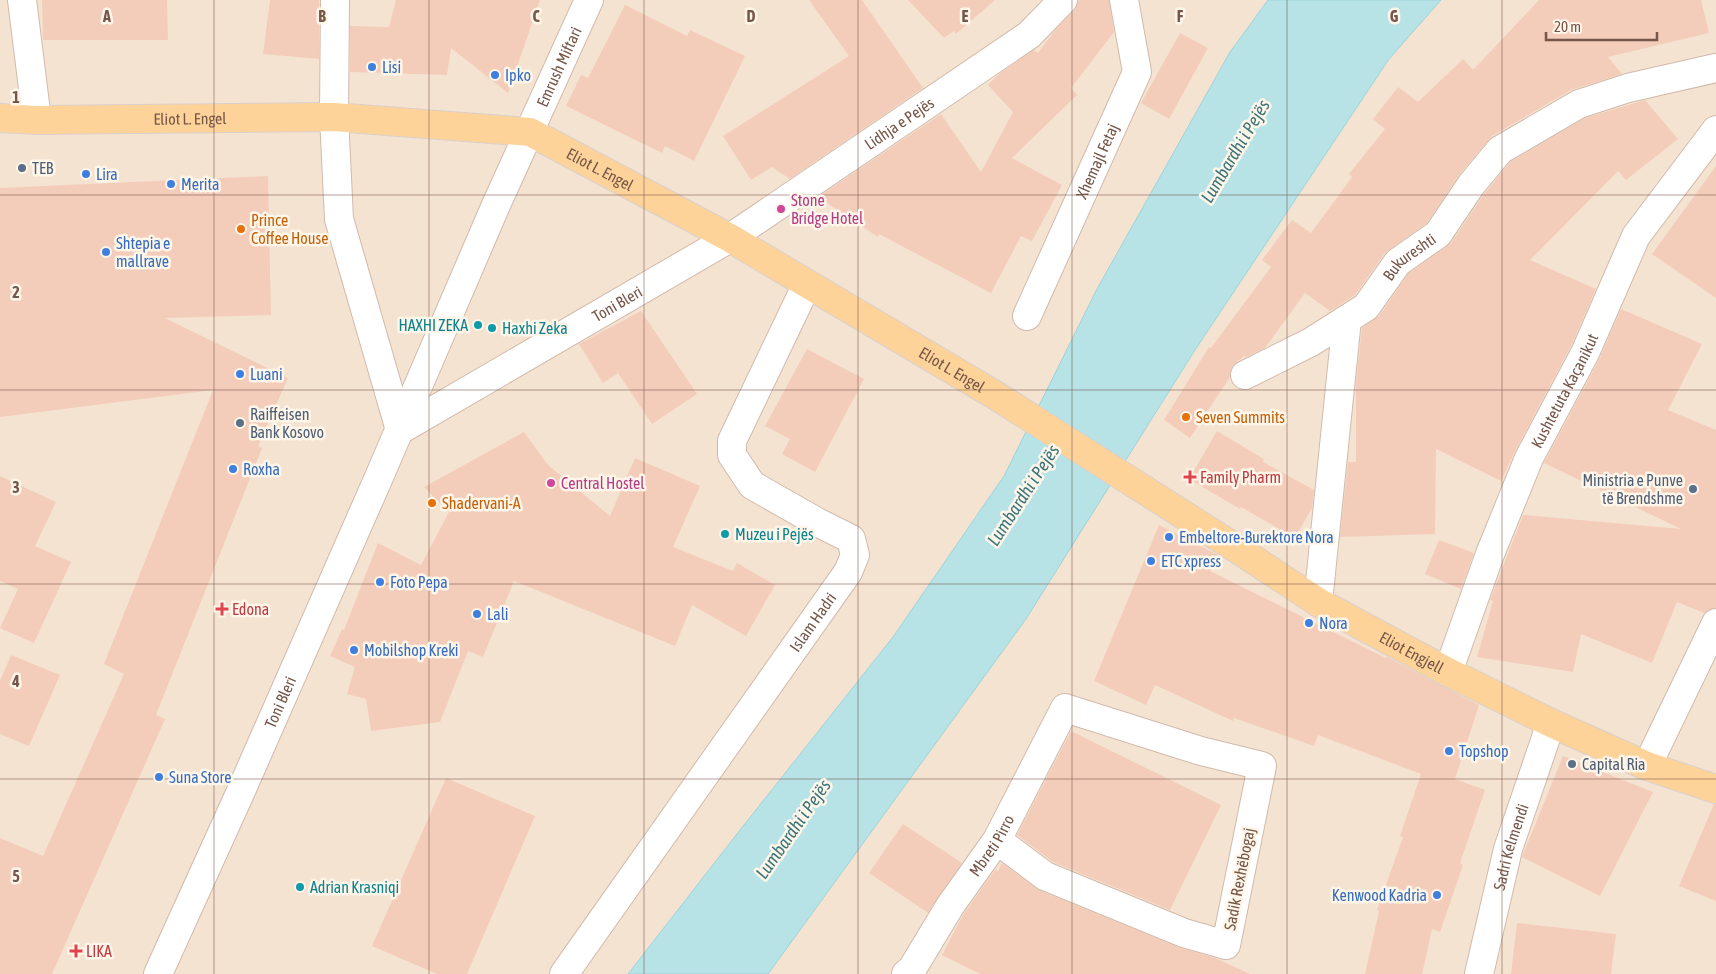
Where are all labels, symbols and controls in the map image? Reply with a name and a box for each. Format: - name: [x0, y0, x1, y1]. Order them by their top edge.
- text: A: [102, 7, 111, 25]
- text: B: [318, 7, 326, 25]
- text: C: [532, 7, 540, 25]
- text: D: [747, 7, 756, 25]
- text: E: [962, 7, 969, 25]
- text: F: [1177, 7, 1184, 25]
- text: G: [1390, 7, 1399, 25]
- scale bar: [1546, 10, 1657, 42]
- text: 20 m: [1554, 18, 1581, 35]
- street label: Emrush Miftari: [533, 24, 585, 109]
- place label: Lisi: [382, 58, 401, 76]
- marker: Lisi: [366, 61, 378, 73]
- place label: Ipko: [505, 66, 531, 85]
- marker: Ipko: [489, 69, 501, 81]
- text: 1: [12, 88, 20, 106]
- street label: Lidhja e Pejës: [861, 93, 937, 153]
- water label: Lumbardhi i Pejës: [1196, 96, 1274, 206]
- street label: Eliot L. Engel: [153, 109, 227, 128]
- street label: Xhemajl Fetaj: [1072, 121, 1123, 201]
- street label: Eliot L. Engel: [564, 144, 637, 195]
- place label: TEB: [32, 159, 54, 177]
- marker: TEB: [16, 162, 28, 174]
- place label: Lira: [96, 165, 118, 183]
- marker: Lira: [80, 168, 92, 180]
- place label: Merita: [181, 175, 219, 193]
- marker: Merita: [165, 178, 177, 190]
- place label: Stone Bridge Hotel: [791, 191, 864, 228]
- marker: Stone Bridge Hotel: [775, 203, 787, 215]
- place label: Prince Coffee House: [251, 211, 329, 247]
- marker: Prince Coffee House: [235, 223, 247, 235]
- street label: Bukureshti: [1379, 230, 1439, 284]
- place label: Shtepia e mallrave: [116, 234, 170, 270]
- marker: Shtepia e mallrave: [100, 246, 112, 258]
- street label: Toni Bleri: [589, 282, 645, 325]
- text: 2: [12, 283, 20, 301]
- place label: HAXHI ZEKA: [398, 316, 468, 334]
- marker: HAXHI ZEKA: [472, 319, 484, 331]
- place label: Haxhi Zeka: [502, 319, 568, 337]
- marker: Haxhi Zeka: [486, 322, 498, 334]
- street label: Kushtetuta Kaçanikut: [1527, 330, 1602, 451]
- street label: Eliot L. Engel: [916, 343, 989, 396]
- place label: Luani: [250, 365, 283, 383]
- marker: Luani: [234, 368, 246, 380]
- place label: Raiffeisen Bank Kosovo: [250, 405, 324, 441]
- place label: Seven Summits: [1196, 408, 1285, 426]
- marker: Seven Summits: [1180, 411, 1192, 423]
- marker: Raiffeisen Bank Kosovo: [234, 417, 246, 429]
- water label: Lumbardhi i Pejës: [983, 441, 1063, 549]
- place label: Roxha: [243, 460, 280, 478]
- marker: Roxha: [227, 463, 239, 475]
- place label: Family Pharm: [1200, 468, 1281, 487]
- marker: Family Pharm: [1184, 471, 1196, 483]
- place label: Ministria e Punve të Brendshme: [1582, 471, 1683, 507]
- place label: Central Hostel: [561, 474, 645, 492]
- marker: Central Hostel: [545, 477, 557, 489]
- text: 3: [12, 478, 20, 496]
- marker: Ministria e Punve të Brendshme: [1687, 483, 1699, 495]
- place label: Shadervani-A: [442, 494, 521, 512]
- marker: Shadervani-A: [426, 497, 438, 509]
- place label: Muzeu i Pejës: [735, 525, 814, 544]
- marker: Muzeu i Pejës: [719, 528, 731, 540]
- place label: Embeltore-Burektore Nora: [1179, 528, 1334, 546]
- marker: Embeltore-Burektore Nora: [1163, 531, 1175, 543]
- place label: ETC xpress: [1161, 552, 1222, 571]
- marker: ETC xpress: [1145, 555, 1157, 567]
- place label: Foto Pepa: [390, 573, 448, 592]
- marker: Foto Pepa: [374, 576, 386, 588]
- street label: Islam Hadri: [786, 589, 840, 655]
- place label: Edona: [232, 600, 269, 618]
- marker: Edona: [216, 603, 228, 615]
- place label: Lali: [487, 605, 509, 623]
- marker: Lali: [471, 608, 483, 620]
- place label: Nora: [1319, 614, 1348, 632]
- marker: Nora: [1303, 617, 1315, 629]
- street label: Eliot Engjell: [1377, 628, 1447, 677]
- place label: Mobilshop Kreki: [364, 641, 459, 660]
- marker: Mobilshop Kreki: [348, 644, 360, 656]
- text: 4: [11, 672, 20, 690]
- street label: Toni Bleri: [261, 674, 299, 731]
- place label: Topshop: [1459, 742, 1509, 761]
- marker: Topshop: [1443, 745, 1455, 757]
- place label: Capital Ria: [1582, 755, 1646, 774]
- marker: Capital Ria: [1566, 758, 1578, 770]
- place label: Suna Store: [169, 768, 232, 786]
- marker: Suna Store: [153, 771, 165, 783]
- water label: Lumbardhi i Pejës: [751, 775, 835, 883]
- street label: Sadri Kelmendi: [1490, 801, 1532, 892]
- street label: Mbreti Pirro: [965, 812, 1017, 879]
- street label: Sadik Rexhëbogaj: [1220, 826, 1259, 932]
- text: 5: [12, 867, 20, 885]
- place label: Adrian Krasniqi: [310, 878, 399, 897]
- marker: Adrian Krasniqi: [294, 881, 306, 893]
- place label: Kenwood Kadria: [1332, 886, 1427, 904]
- marker: Kenwood Kadria: [1431, 889, 1443, 901]
- place label: LIKA: [86, 942, 112, 960]
- marker: LIKA: [70, 945, 82, 957]

